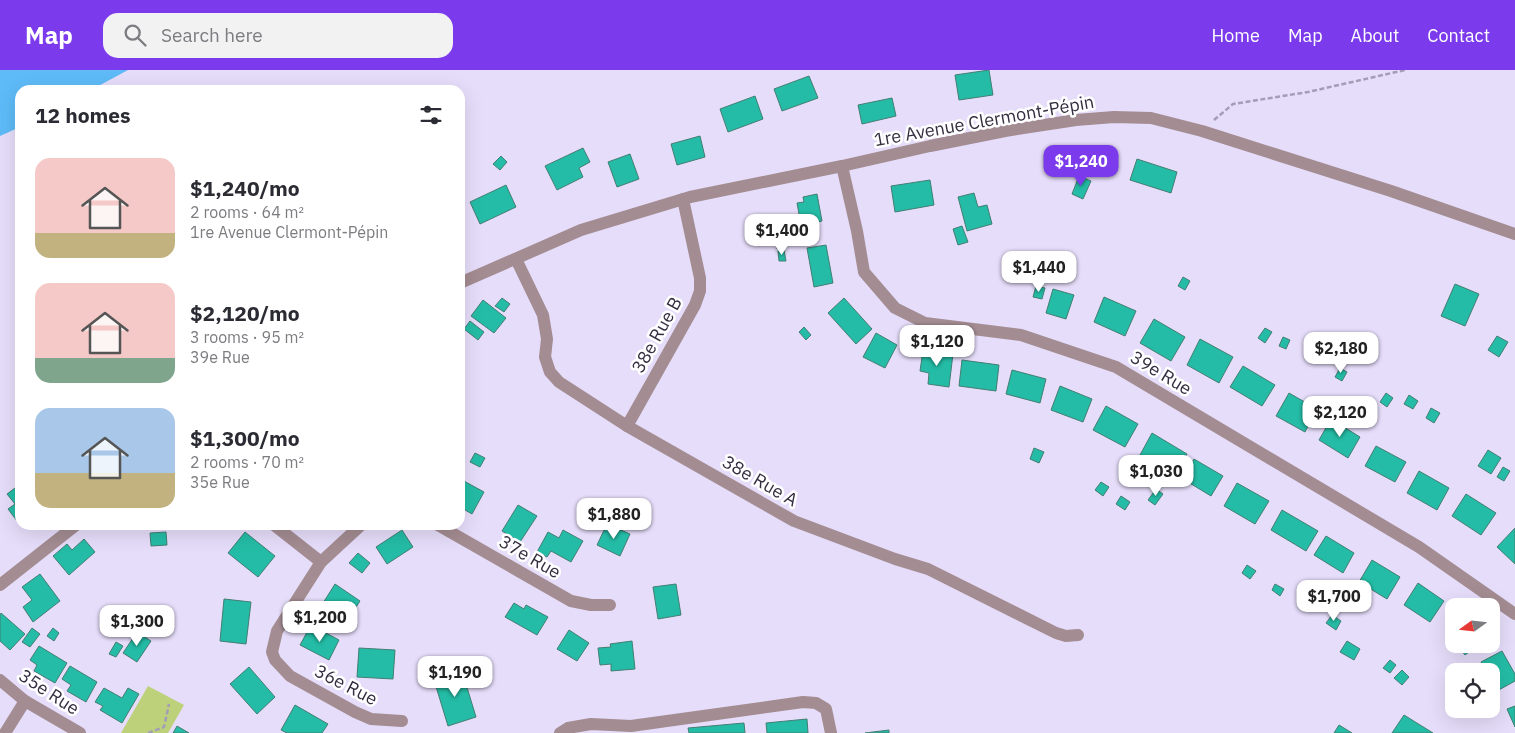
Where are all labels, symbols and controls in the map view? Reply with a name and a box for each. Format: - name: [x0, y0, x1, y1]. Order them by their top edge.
- search box: [103, 13, 453, 58]
- text: Map: [25, 19, 73, 51]
- icon: search: [121, 21, 149, 49]
- text: Search here: [161, 23, 263, 47]
- text: Home: [1212, 24, 1260, 47]
- text: Map: [1288, 24, 1323, 47]
- text: About: [1351, 24, 1399, 47]
- text: Contact: [1427, 24, 1490, 47]
- street label: 1re Avenue Clermont-Pépin: [872, 90, 1096, 151]
- text: 12 homes: [35, 101, 131, 129]
- icon: filters: [417, 101, 445, 129]
- pin: $1,240: [1040, 144, 1122, 187]
- text: $1,240: [1055, 151, 1107, 171]
- text: $1,240/mo: [190, 174, 300, 202]
- icon: home: [75, 178, 135, 238]
- text: 2 rooms · 64 m²: [190, 202, 304, 222]
- pin: $1,400: [741, 214, 823, 256]
- text: $1,400: [756, 220, 808, 240]
- text: 1re Avenue Clermont-Pépin: [190, 222, 388, 242]
- pin: $1,440: [998, 250, 1080, 293]
- text: $1,440: [1013, 257, 1065, 277]
- street label: 38e Rue B: [626, 293, 687, 377]
- text: $2,120/mo: [190, 299, 300, 327]
- icon: home: [75, 303, 135, 363]
- pin: $1,120: [896, 324, 978, 367]
- text: 3 rooms · 95 m²: [190, 327, 304, 347]
- text: $1,120: [911, 331, 963, 351]
- pin: $2,180: [1300, 332, 1382, 374]
- text: $2,180: [1315, 338, 1367, 358]
- street label: 39e Rue: [1126, 345, 1196, 400]
- text: 39e Rue: [190, 347, 250, 367]
- pin: $2,120: [1299, 396, 1381, 438]
- text: $2,120: [1314, 402, 1366, 422]
- text: $1,300/mo: [190, 424, 300, 452]
- icon: home: [75, 428, 135, 488]
- street label: 38e Rue A: [718, 450, 802, 512]
- text: 2 rooms · 70 m²: [190, 452, 304, 472]
- pin: $1,030: [1115, 454, 1197, 497]
- text: $1,030: [1130, 461, 1182, 481]
- text: 35e Rue: [190, 472, 250, 492]
- pin: $1,880: [573, 498, 655, 540]
- text: $1,880: [588, 504, 640, 524]
- street label: 37e Rue: [495, 530, 565, 583]
- pin: $1,700: [1293, 580, 1375, 622]
- text: $1,700: [1308, 586, 1360, 606]
- north arrow: [1445, 598, 1500, 652]
- map controls: [1445, 598, 1500, 718]
- pin: $1,200: [279, 600, 361, 643]
- pin: $1,300: [96, 604, 178, 647]
- text: $1,200: [294, 607, 346, 627]
- text: $1,300: [111, 611, 163, 631]
- pin: $1,190: [414, 656, 496, 698]
- street label: 36e Rue: [311, 659, 382, 710]
- text: $1,190: [429, 662, 481, 682]
- button: locate: [1445, 663, 1500, 718]
- street label: 35e Rue: [15, 664, 84, 720]

